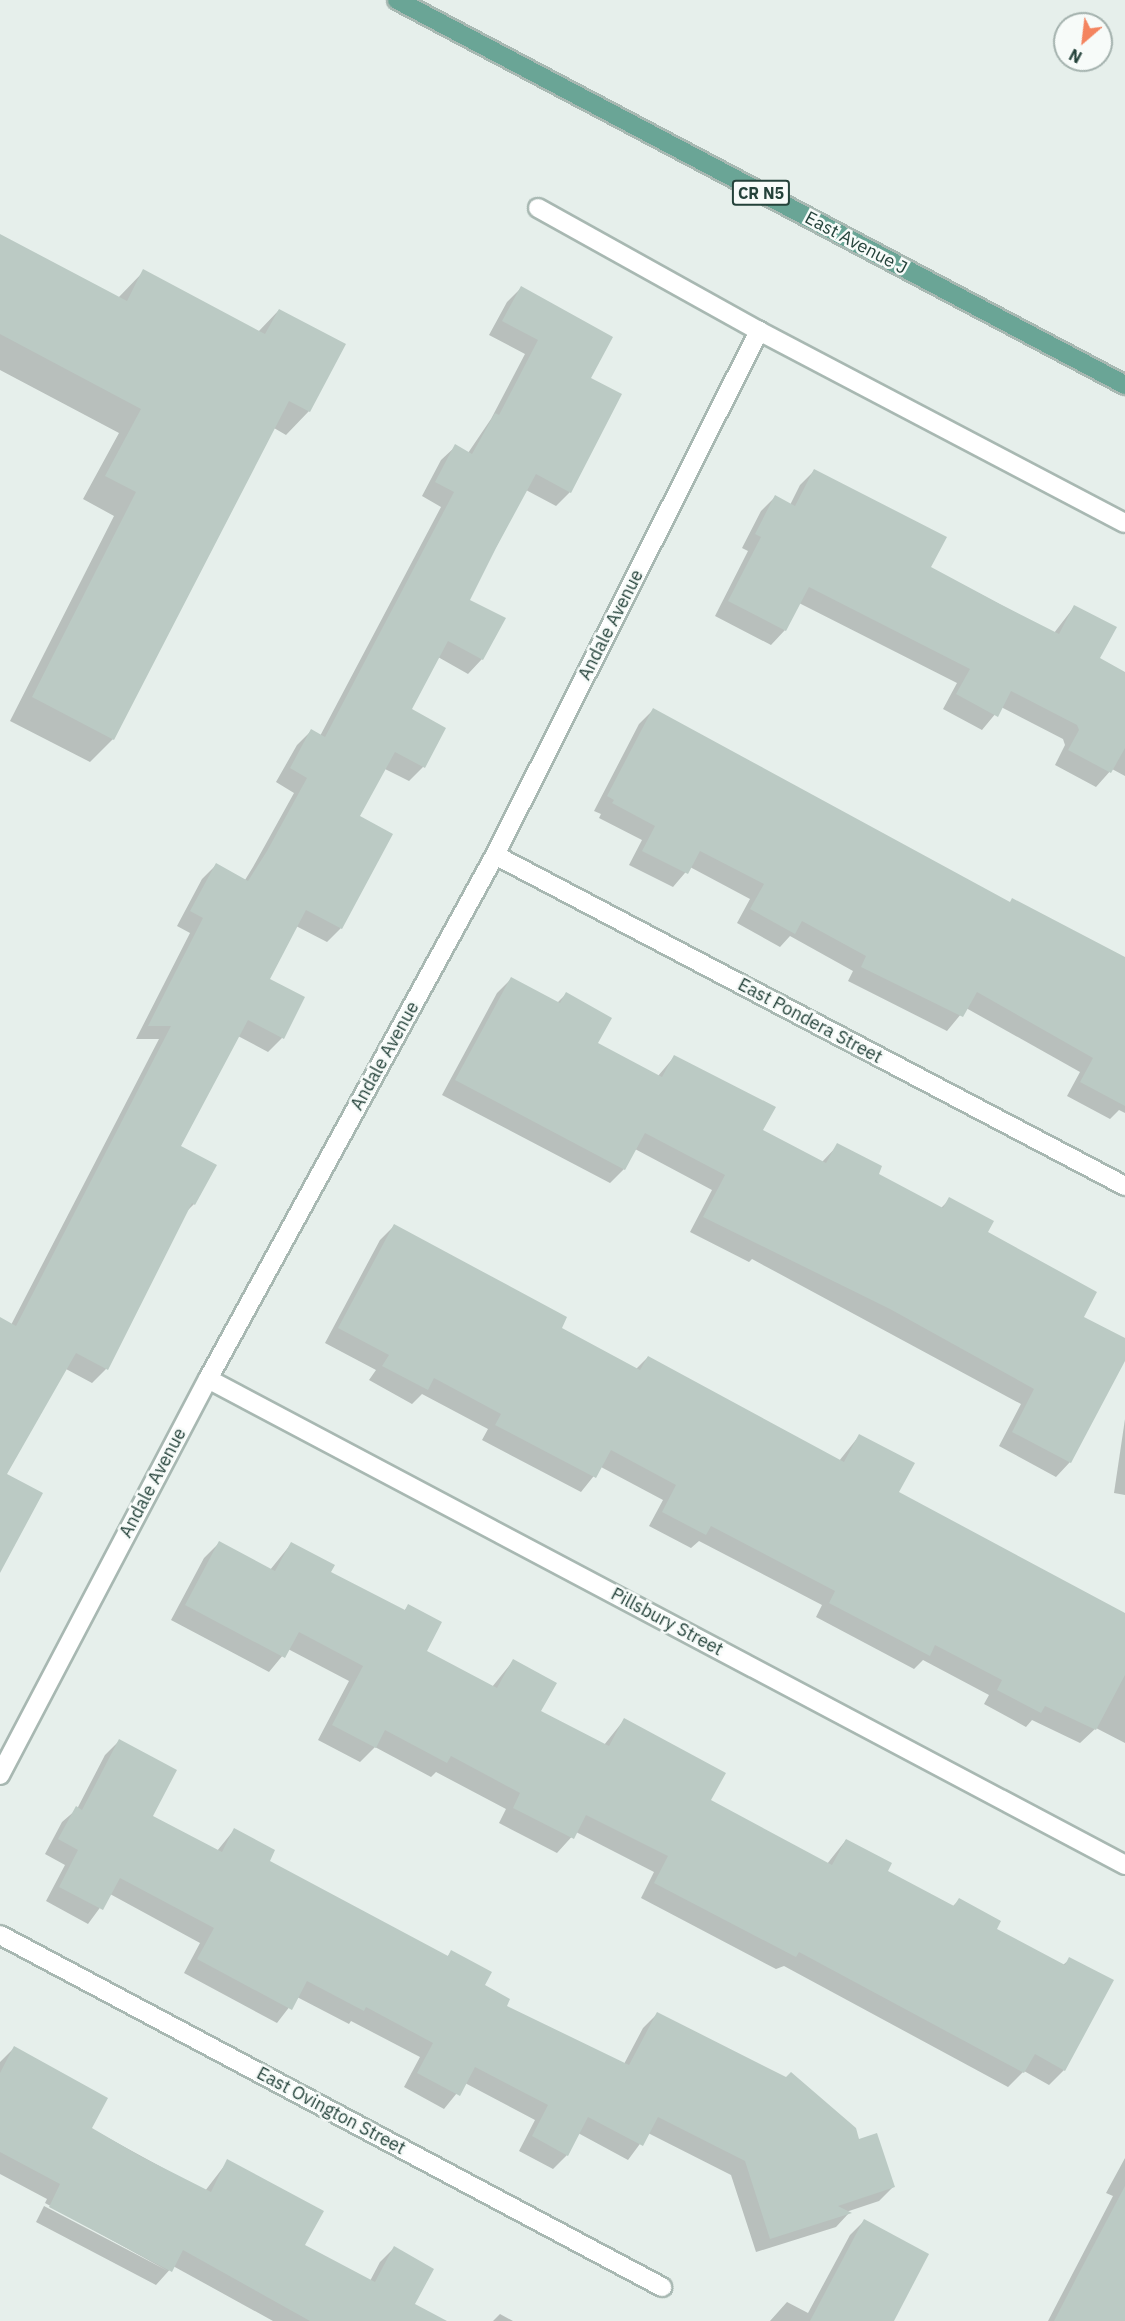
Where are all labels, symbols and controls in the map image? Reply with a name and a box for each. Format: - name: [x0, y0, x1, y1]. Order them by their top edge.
- north arrow: [1053, 12, 1113, 72]
- text: N: [1066, 45, 1085, 68]
- road number: CR N5: [731, 180, 791, 206]
- street label: East Avenue J: [801, 207, 911, 279]
- street label: Andale Avenue: [574, 566, 648, 684]
- street label: East Pondera Street: [734, 974, 886, 1068]
- street label: Andale Avenue: [346, 998, 424, 1114]
- street label: Andale Avenue: [115, 1425, 191, 1541]
- street label: Pillsbury Street: [607, 1583, 727, 1661]
- street label: East Ovington Street: [253, 2063, 409, 2159]

